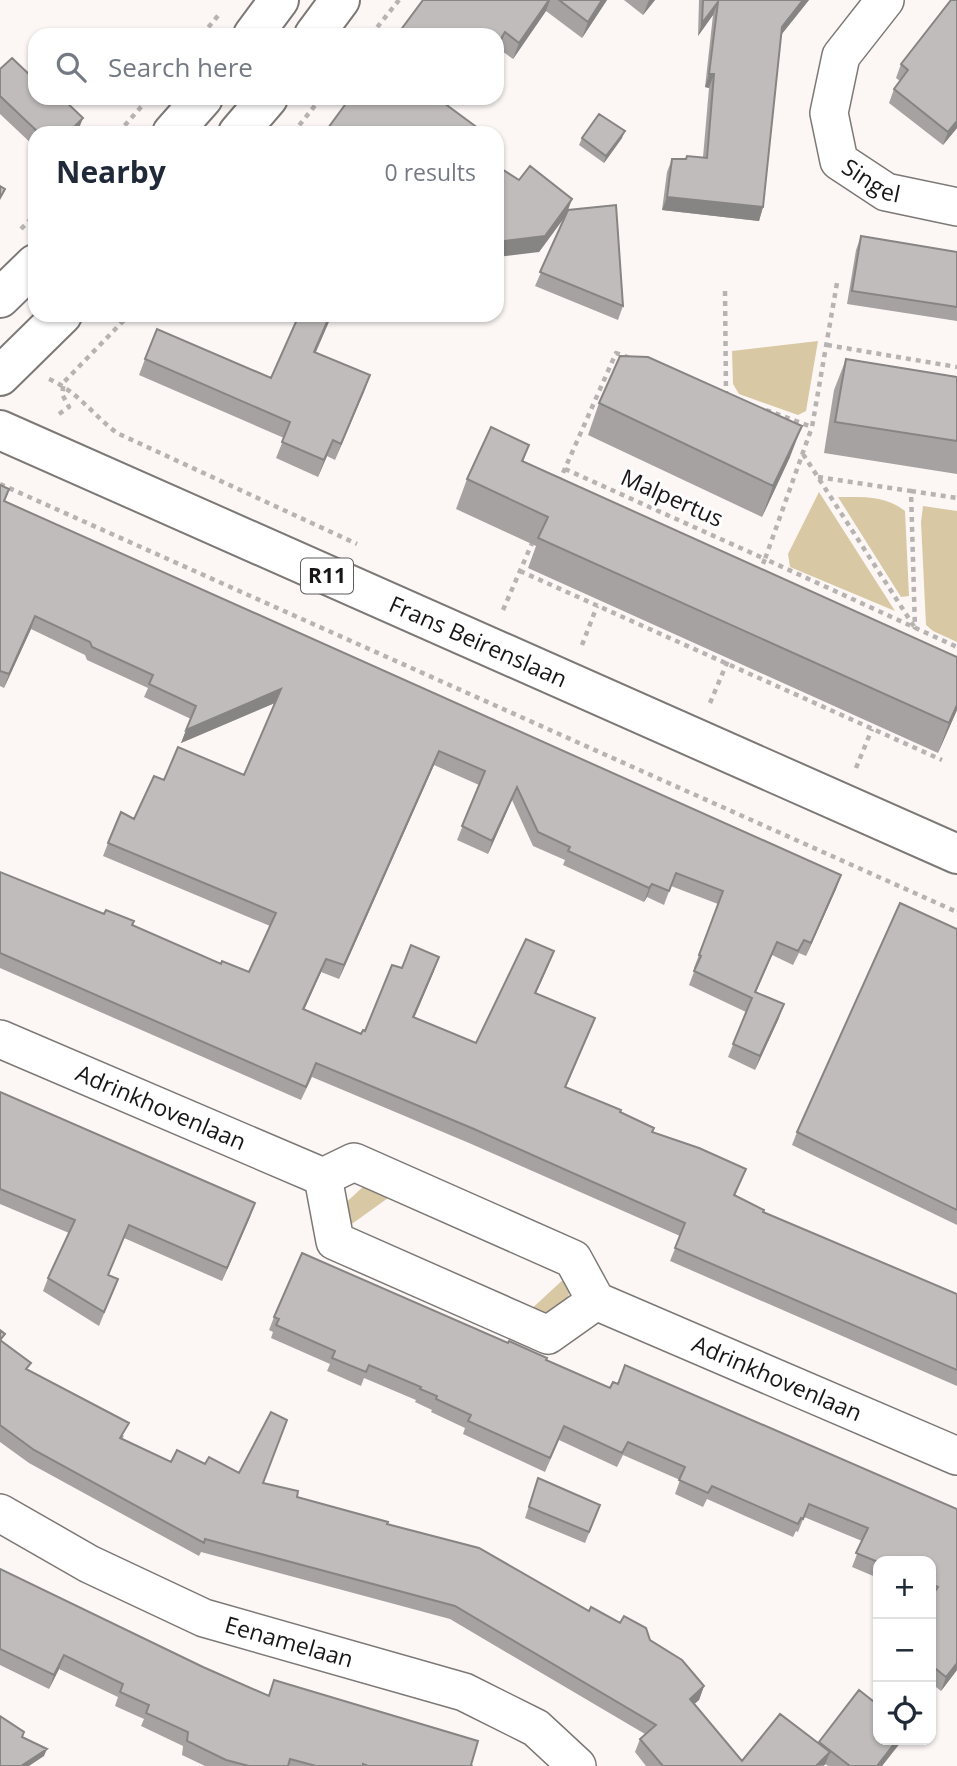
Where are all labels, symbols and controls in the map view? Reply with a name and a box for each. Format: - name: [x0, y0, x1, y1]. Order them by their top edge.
- search box: [28, 28, 504, 105]
- icon: search: [52, 48, 90, 86]
- text: Search here: [108, 49, 253, 85]
- street label: Singel: [836, 150, 903, 210]
- text: Nearby: [56, 151, 166, 192]
- text: 0 results: [385, 156, 476, 188]
- street label: Malpertus: [616, 460, 729, 534]
- road number: R11: [301, 558, 353, 594]
- street label: Frans Beirenslaan: [385, 588, 573, 694]
- street label: Adrinkhovenlaan: [71, 1056, 251, 1157]
- street label: Adrinkhovenlaan: [687, 1327, 867, 1428]
- map controls: [873, 1556, 936, 1745]
- button: +: [873, 1556, 936, 1619]
- street label: Eenamelaan: [221, 1608, 357, 1675]
- button: −: [873, 1619, 936, 1682]
- button: locate: [873, 1682, 936, 1745]

